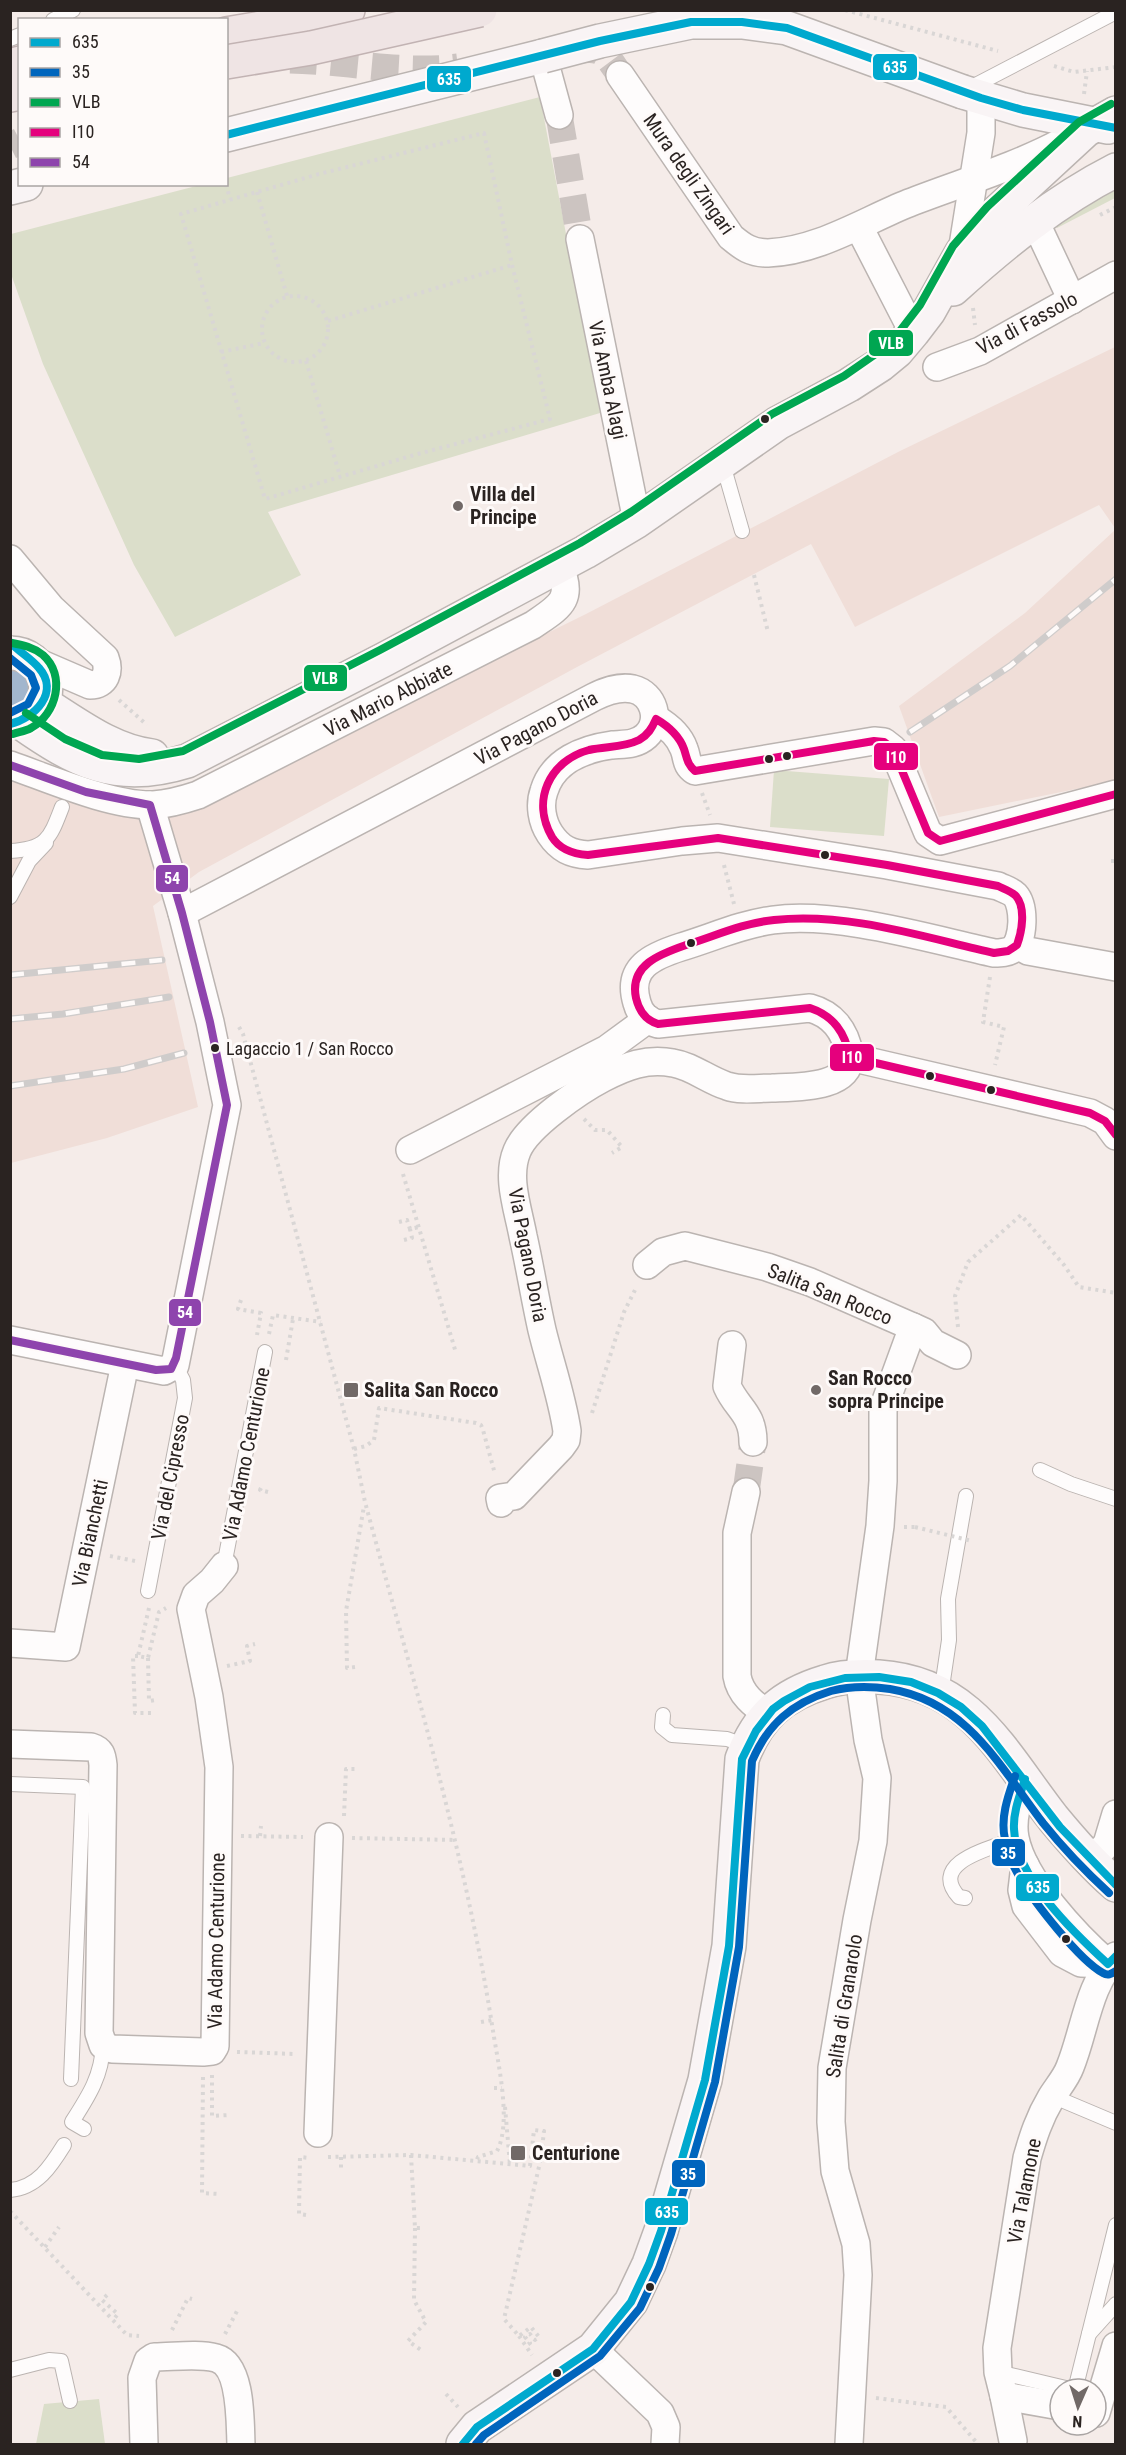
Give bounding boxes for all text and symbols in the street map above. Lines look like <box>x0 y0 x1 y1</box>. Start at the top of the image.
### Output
legend <box>18 18 228 186</box>
text: 635 <box>72 31 99 52</box>
line badge: 635 <box>872 53 918 81</box>
text: 635 <box>883 58 907 77</box>
text: 35 <box>72 61 90 82</box>
line badge: 635 <box>426 65 472 93</box>
text: 635 <box>437 70 461 89</box>
text: VLB <box>72 91 100 112</box>
street label: Mura degli Zingari <box>638 109 740 239</box>
text: I10 <box>72 121 94 142</box>
text: 54 <box>72 151 90 172</box>
street label: Via di Fassolo <box>972 286 1082 360</box>
street label: Via Amba Alagi <box>584 318 632 442</box>
line badge: VLB <box>868 329 914 357</box>
text: VLB <box>878 334 904 353</box>
unlabelled marker <box>759 413 771 425</box>
place label: Villa del Principe <box>470 482 537 529</box>
marker: Villa del Principe <box>451 499 465 513</box>
street label: Via Mario Abbiate <box>320 656 456 742</box>
line badge: VLB <box>303 664 348 692</box>
text: VLB <box>312 669 338 688</box>
street label: Via Pagano Doria <box>470 685 602 771</box>
line badge: I10 <box>873 742 919 771</box>
text: I10 <box>886 748 906 767</box>
unlabelled marker <box>781 750 793 762</box>
unlabelled marker <box>763 753 775 765</box>
unlabelled marker <box>819 849 831 861</box>
line badge: 54 <box>155 864 189 893</box>
text: 54 <box>164 869 180 888</box>
unlabelled marker <box>685 937 697 949</box>
place label: Lagaccio 1 / San Rocco <box>226 1038 394 1059</box>
marker: Lagaccio 1 / San Rocco <box>209 1042 221 1054</box>
line badge: I10 <box>829 1043 875 1072</box>
text: I10 <box>842 1048 862 1067</box>
unlabelled marker <box>924 1070 936 1082</box>
unlabelled marker <box>985 1084 997 1096</box>
street label: Via Pagano Doria <box>503 1186 553 1324</box>
street label: Salita San Rocco <box>764 1258 896 1330</box>
line badge: 54 <box>168 1298 202 1327</box>
text: 54 <box>177 1303 193 1322</box>
street label: Via Adamo Centurione <box>217 1365 275 1543</box>
place label: San Rocco sopra Principe <box>828 1366 944 1413</box>
place label: Salita San Rocco <box>364 1378 499 1402</box>
marker: Salita San Rocco <box>342 1381 360 1399</box>
marker: San Rocco sopra Principe <box>809 1383 823 1397</box>
street label: Via del Cipresso <box>146 1412 194 1542</box>
street label: Via Bianchetti <box>67 1477 113 1589</box>
line badge: 35 <box>991 1838 1026 1867</box>
text: 35 <box>1000 1844 1016 1863</box>
street label: Via Adamo Centurione <box>202 1853 230 2029</box>
line badge: 635 <box>1015 1873 1060 1902</box>
text: 635 <box>1026 1878 1050 1897</box>
street label: Salita di Granarolo <box>821 1932 867 2080</box>
unlabelled marker <box>1060 1933 1072 1945</box>
street label: Via Talamone <box>1002 2136 1046 2246</box>
place label: Centurione <box>532 2141 620 2165</box>
marker: Centurione <box>509 2144 527 2162</box>
line badge: 35 <box>671 2159 706 2188</box>
text: 35 <box>680 2165 696 2184</box>
line badge: 635 <box>644 2197 689 2226</box>
text: 635 <box>655 2203 679 2222</box>
unlabelled marker <box>644 2281 656 2293</box>
unlabelled marker <box>551 2367 563 2379</box>
north arrow <box>1048 2377 1108 2437</box>
text: N <box>1072 2412 1083 2431</box>

